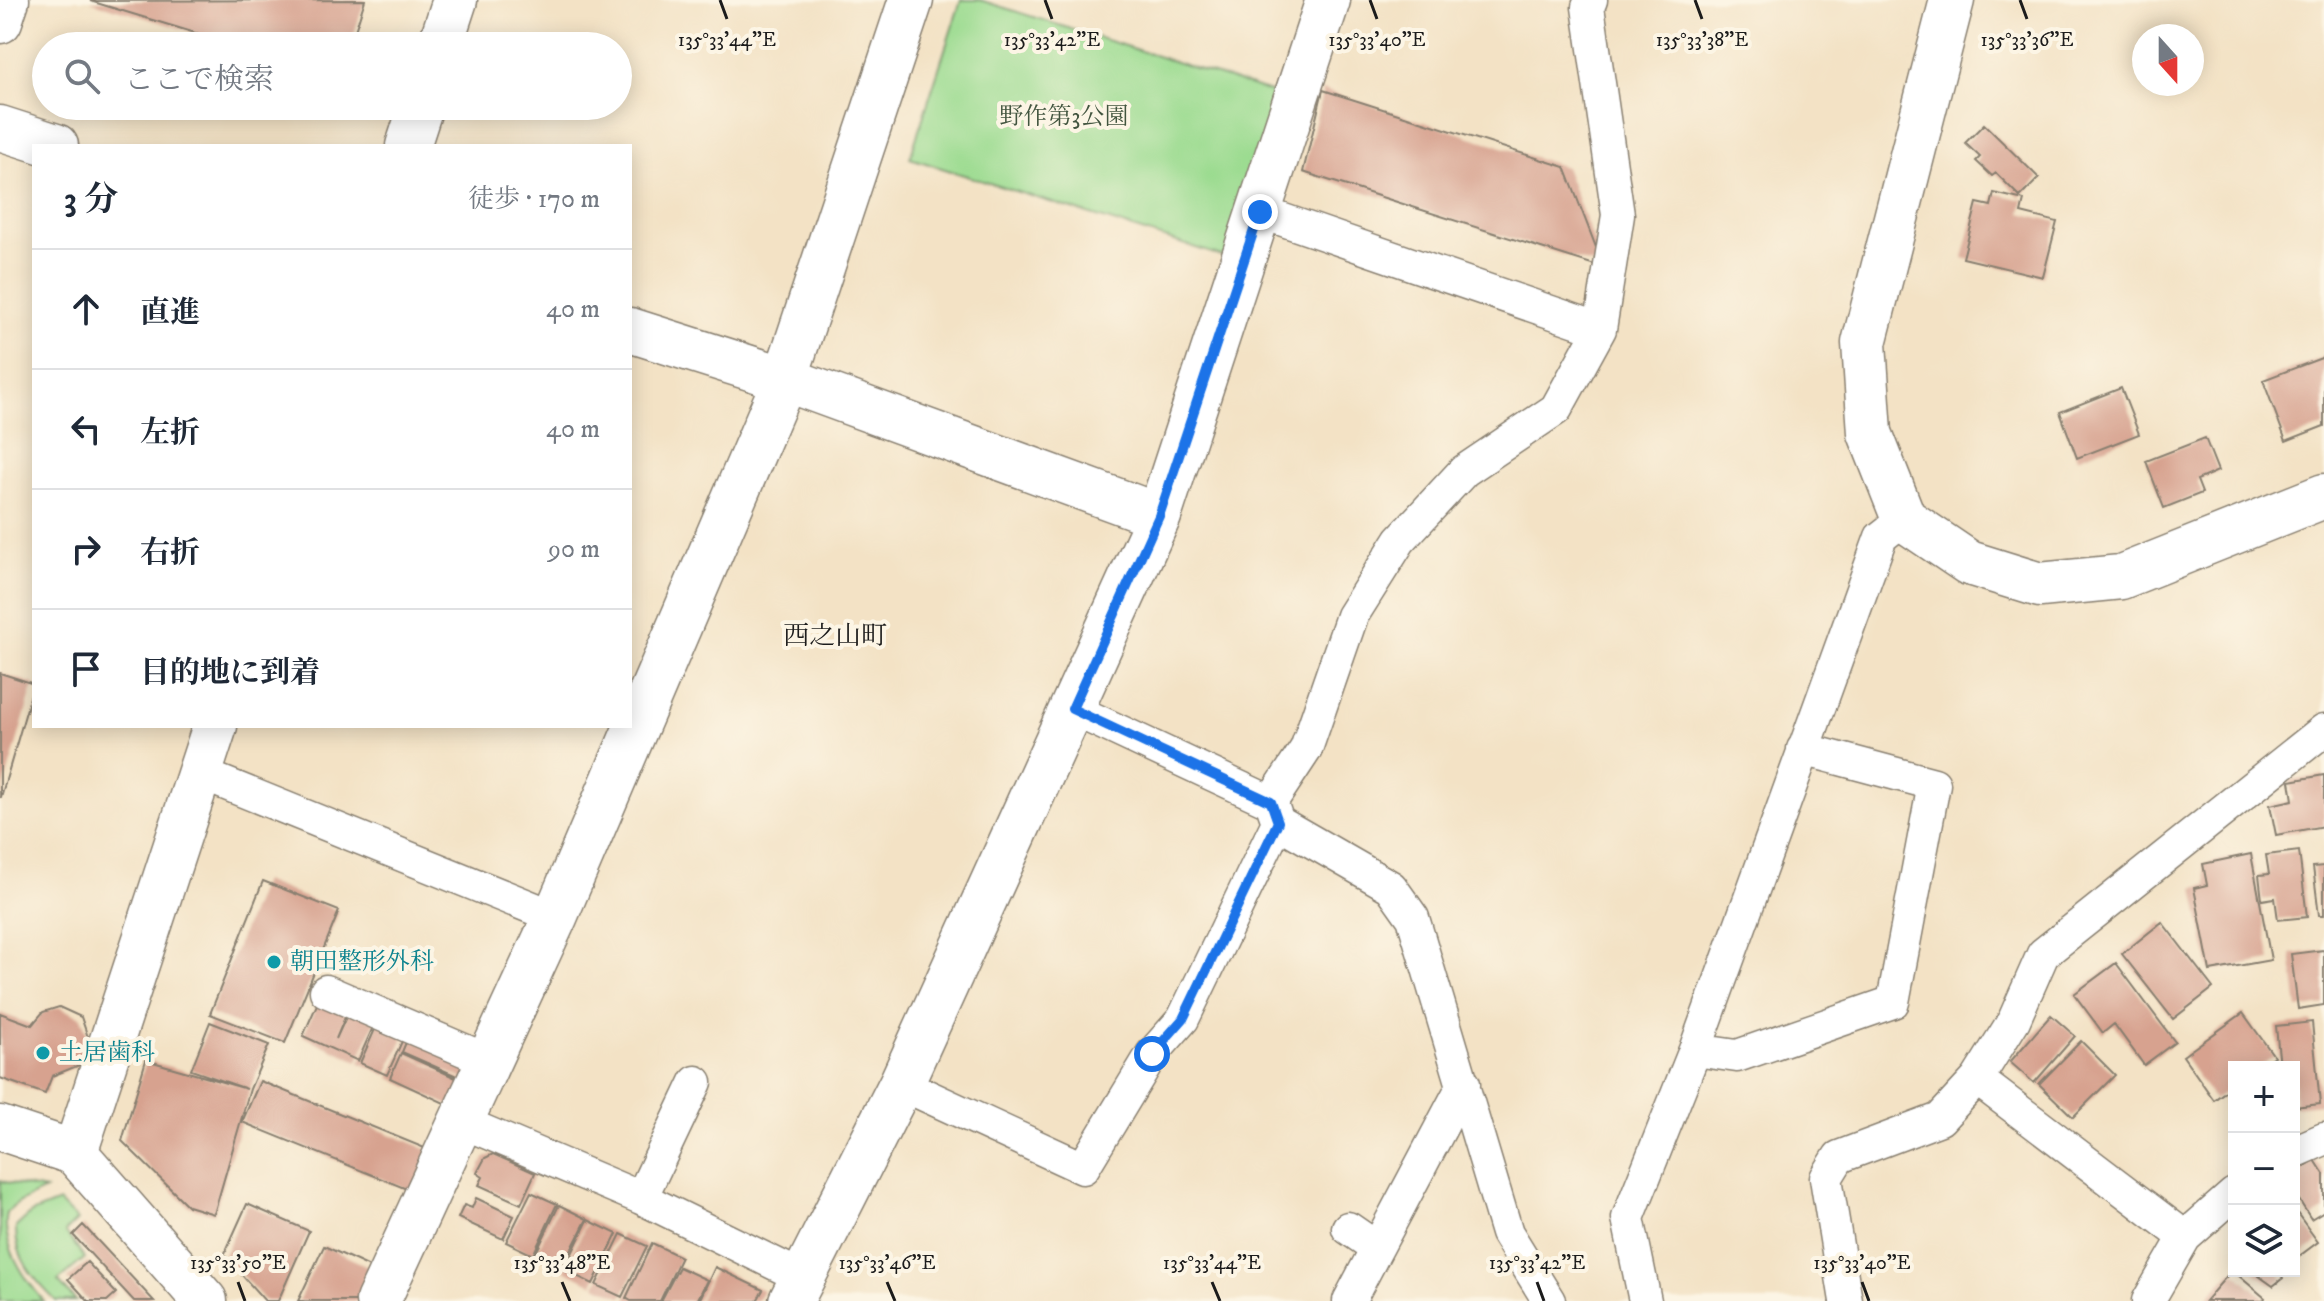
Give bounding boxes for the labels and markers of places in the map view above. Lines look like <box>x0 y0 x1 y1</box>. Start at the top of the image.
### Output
place label: 朝田整形外科 <box>290 947 434 977</box>
marker: 朝田整形外科 <box>265 953 283 971</box>
place label: 土居歯科 <box>59 1038 155 1068</box>
marker: 土居歯科 <box>34 1044 52 1062</box>

